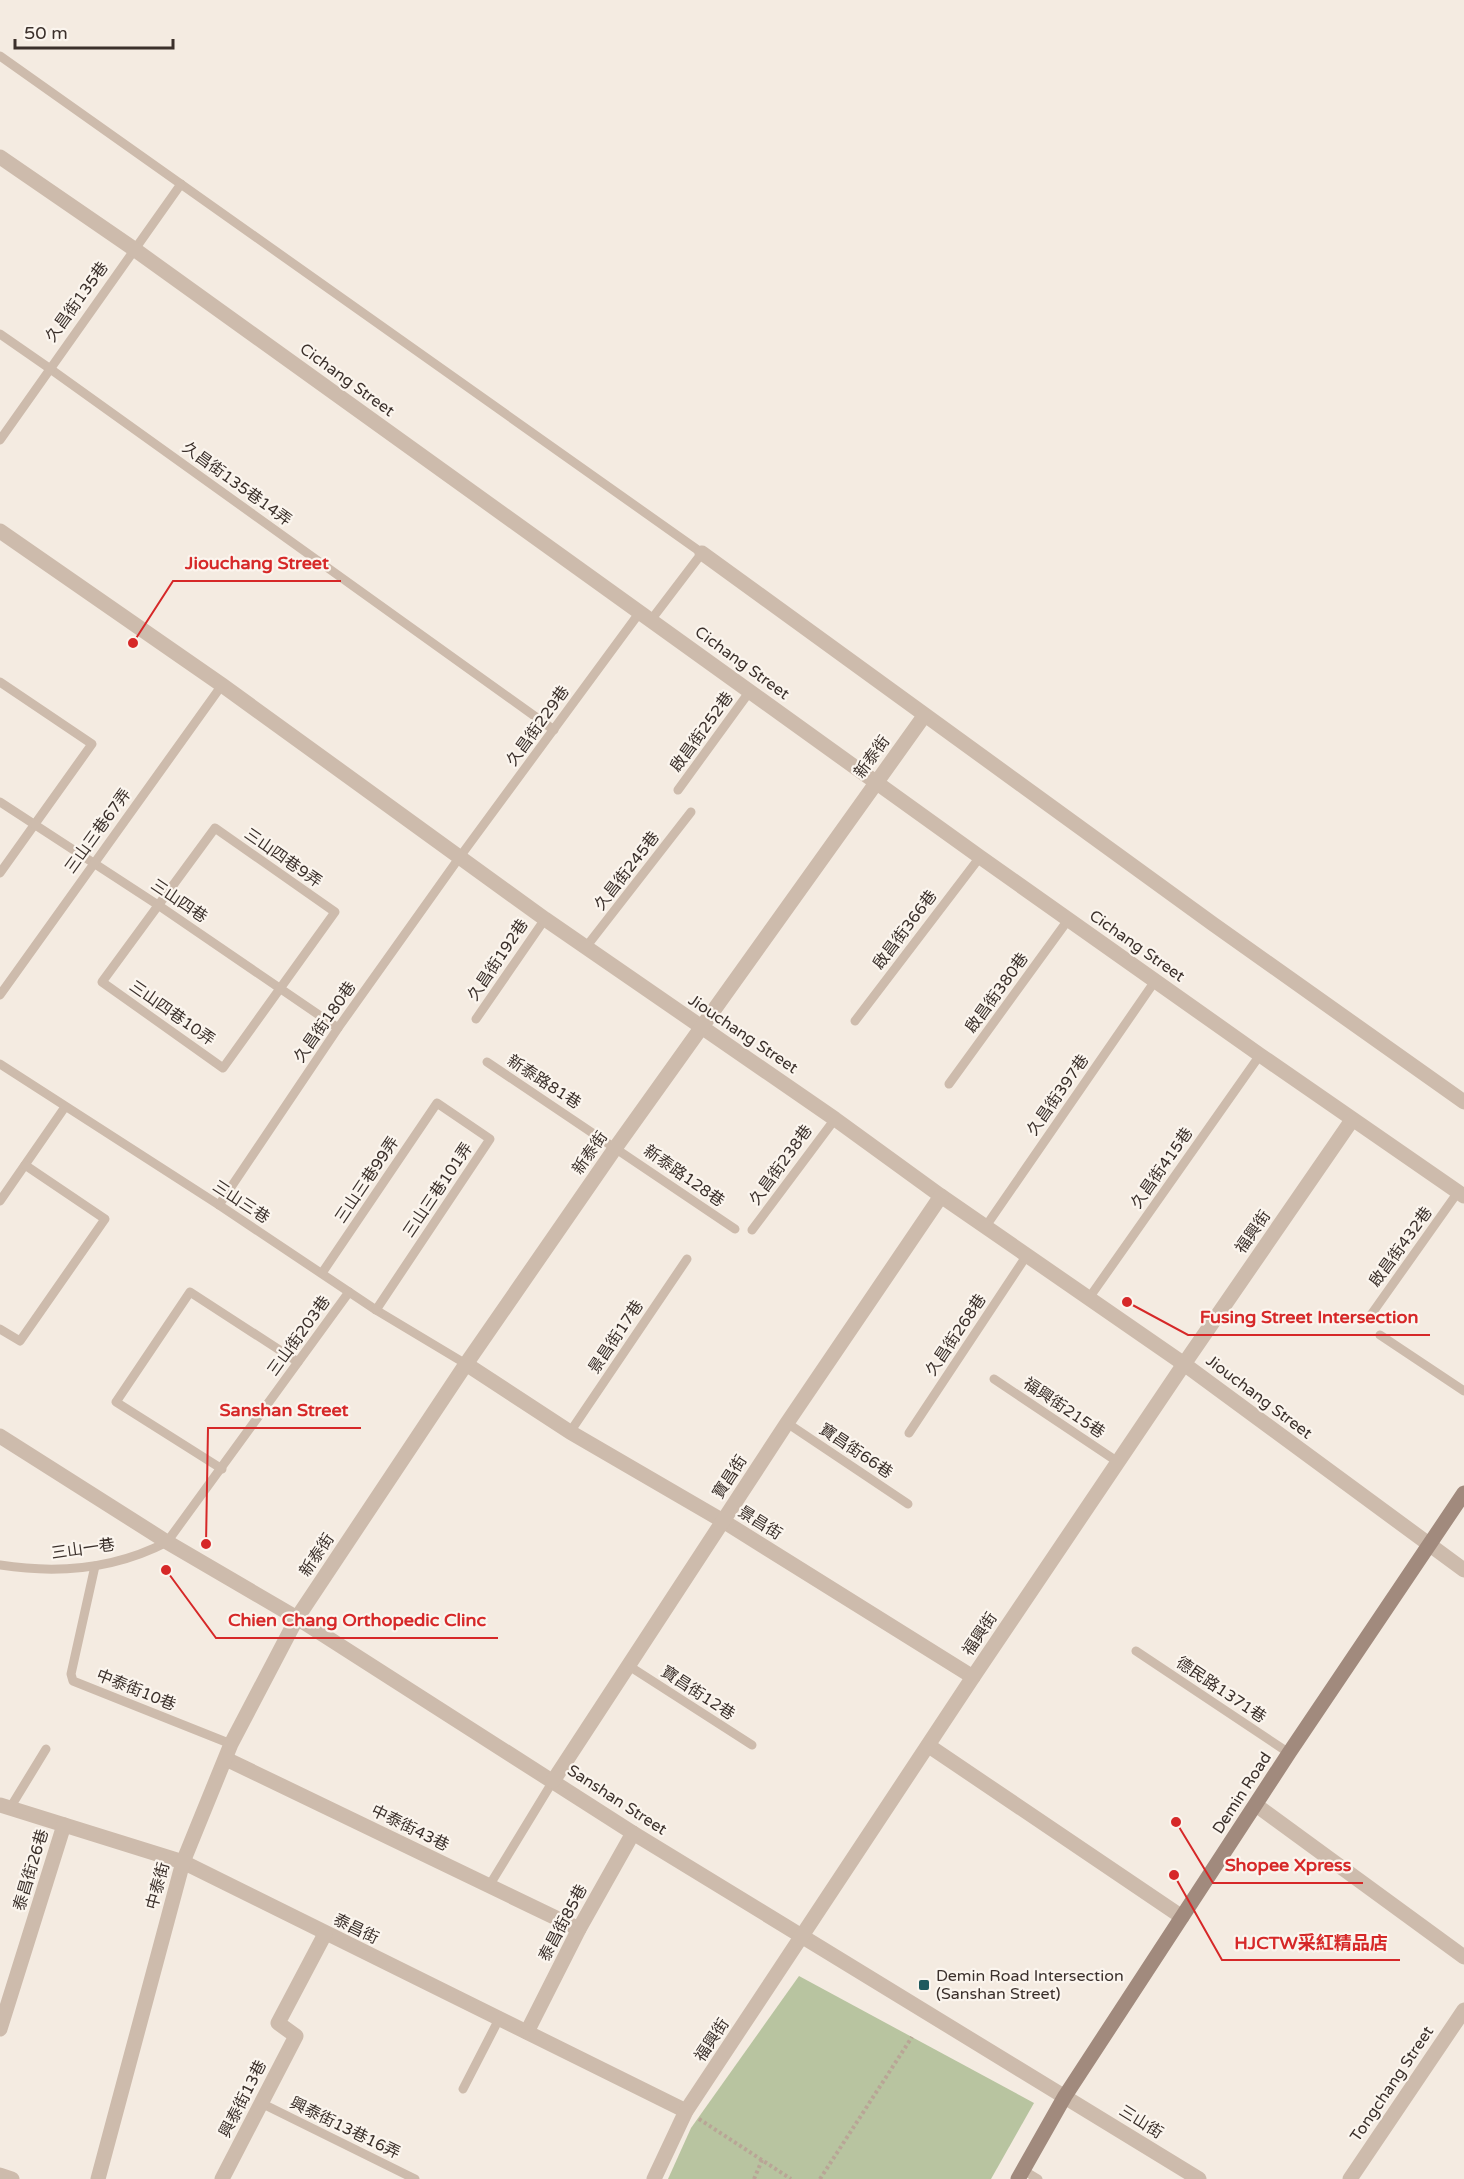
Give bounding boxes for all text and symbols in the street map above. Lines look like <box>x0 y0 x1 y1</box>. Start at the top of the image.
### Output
scale bar <box>15 12 172 50</box>
text: 50 m <box>24 22 68 44</box>
street label: 久昌街135巷 <box>41 258 113 346</box>
street label: Cichang Street <box>296 339 398 421</box>
street label: 久昌街135巷14弄 <box>178 438 296 530</box>
callout: Jiouchang Street <box>173 545 341 581</box>
text: Jiouchang Street <box>184 552 329 574</box>
street label: Cichang Street <box>691 622 793 704</box>
street label: 久昌街229巷 <box>502 682 574 770</box>
street label: 啟昌街252巷 <box>666 688 738 776</box>
street label: 新泰街 <box>850 732 894 782</box>
street label: 三山三巷67弄 <box>60 785 136 877</box>
street label: 三山四巷9弄 <box>240 824 326 892</box>
street label: 久昌街245巷 <box>590 828 664 914</box>
street label: 三山四巷 <box>147 875 211 927</box>
street label: 啟昌街366巷 <box>869 886 941 974</box>
street label: Cichang Street <box>1085 906 1189 986</box>
street label: 久昌街192巷 <box>463 915 533 1005</box>
street label: 啟昌街380巷 <box>961 949 1033 1037</box>
street label: 三山四巷10弄 <box>125 976 219 1050</box>
street label: 久昌街180巷 <box>290 978 360 1066</box>
street label: Jiouchang Street <box>684 990 802 1078</box>
street label: 新泰路81巷 <box>503 1051 585 1113</box>
street label: 久昌街397巷 <box>1023 1051 1093 1139</box>
street label: 久昌街238巷 <box>745 1121 817 1209</box>
street label: 久昌街415巷 <box>1127 1124 1197 1212</box>
street label: 新泰街 <box>568 1128 612 1178</box>
street label: 三山三巷99弄 <box>331 1133 403 1227</box>
street label: 三山三巷101弄 <box>399 1139 477 1241</box>
street label: 新泰路128巷 <box>640 1141 728 1211</box>
street label: 三山三巷 <box>209 1176 273 1228</box>
street label: 啟昌街432巷 <box>1365 1203 1437 1291</box>
street label: 福興街 <box>1231 1207 1275 1257</box>
street label: 久昌街268巷 <box>921 1290 991 1380</box>
street label: 三山街203巷 <box>263 1292 335 1380</box>
street label: 景昌街17巷 <box>584 1297 648 1377</box>
callout: Fusing Street Intersection <box>1188 1299 1430 1335</box>
text: Fusing Street Intersection <box>1200 1306 1418 1328</box>
street label: Jiouchang Street <box>1202 1351 1316 1443</box>
street label: 福興街215巷 <box>1019 1373 1109 1443</box>
callout: Sanshan Street <box>208 1392 361 1428</box>
text: Sanshan Street <box>220 1399 349 1421</box>
street label: 寶昌街66巷 <box>816 1419 896 1483</box>
street label: 寶昌街 <box>709 1451 751 1503</box>
street label: 景昌街 <box>734 1502 786 1544</box>
street label: 新泰街 <box>295 1530 339 1580</box>
street label: 三山一巷 <box>50 1535 116 1563</box>
callout: Chien Chang Orthopedic Clinc <box>216 1602 498 1638</box>
text: Chien Chang Orthopedic Clinc <box>228 1609 486 1631</box>
street label: 福興街 <box>958 1609 1002 1659</box>
street label: 德民路1371巷 <box>1172 1653 1270 1727</box>
street label: 寶昌街12巷 <box>657 1662 739 1724</box>
street label: 中泰街10巷 <box>93 1665 179 1715</box>
street label: Demin Road <box>1208 1748 1276 1838</box>
street label: Sanshan Street <box>563 1760 671 1840</box>
street label: 中泰街43巷 <box>368 1801 452 1855</box>
street label: 泰昌街26巷 <box>9 1827 53 1913</box>
callout: Shopee Xpress <box>1213 1847 1363 1883</box>
text: Shopee Xpress <box>1225 1854 1352 1876</box>
street label: 中泰街 <box>142 1860 174 1912</box>
street label: 泰昌街85巷 <box>534 1881 592 1965</box>
street label: 泰昌街 <box>330 1909 382 1949</box>
callout: HJCTW采紅精品店 <box>1222 1924 1400 1960</box>
text: HJCTW采紅精品店 <box>1234 1932 1388 1954</box>
place label: Demin Road Intersection (Sanshan Street) <box>936 1966 1124 2004</box>
marker: Demin Road Intersection (Sanshan Street) <box>917 1978 931 1992</box>
street label: 福興街 <box>690 2015 734 2065</box>
street label: Tongchang Street <box>1346 2022 1438 2146</box>
street label: 興泰街13巷 <box>215 2057 271 2141</box>
street label: 興泰街13巷16弄 <box>287 2093 403 2163</box>
street label: 三山街 <box>1115 2101 1167 2143</box>

